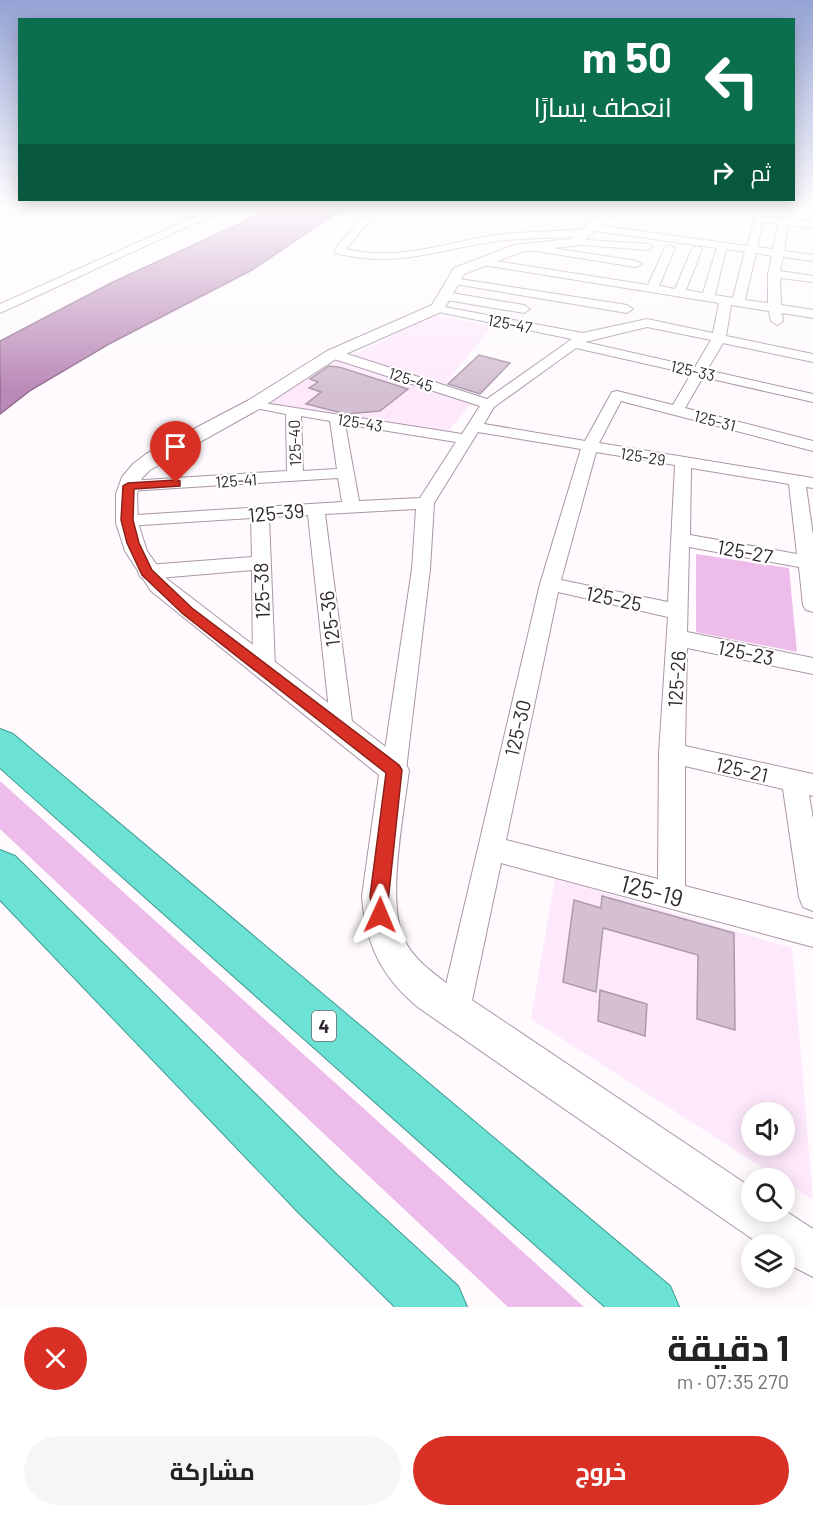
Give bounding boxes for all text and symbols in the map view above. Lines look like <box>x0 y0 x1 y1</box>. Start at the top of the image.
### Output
text: 50 m <box>582 31 672 81</box>
icon: left <box>693 42 771 120</box>
text: انعطف يسارًا <box>533 90 672 122</box>
icon: right <box>706 156 739 189</box>
text: ثم <box>751 159 771 185</box>
street label: 125-47 <box>486 309 534 337</box>
street label: 125-33 <box>669 356 717 384</box>
street label: 125-45 <box>386 363 436 395</box>
street label: 125-31 <box>692 405 738 435</box>
street label: 125-43 <box>336 409 384 435</box>
street label: 125-40 <box>284 419 304 467</box>
pin <box>150 421 201 483</box>
icon: arrive <box>159 430 192 463</box>
street label: 125-29 <box>619 443 667 469</box>
street label: 125-41 <box>215 469 257 491</box>
street label: 125-39 <box>247 498 305 526</box>
street label: 125-27 <box>715 534 775 568</box>
street label: 125-38 <box>248 562 274 620</box>
street label: 125-25 <box>584 580 644 616</box>
street label: 125-36 <box>314 590 344 648</box>
street label: 125-23 <box>716 634 776 670</box>
street label: 125-26 <box>662 650 690 708</box>
street label: 125-30 <box>499 697 535 759</box>
street label: 125-21 <box>713 751 771 787</box>
street label: 125-19 <box>617 868 687 912</box>
position arrow <box>348 883 412 947</box>
road number: 4 <box>312 1011 336 1041</box>
map controls <box>741 1102 795 1288</box>
button: sound <box>741 1102 795 1156</box>
button: search <box>741 1168 795 1222</box>
button: layers <box>741 1234 795 1288</box>
text: 1 دقيقة <box>667 1325 789 1368</box>
button: close <box>24 1327 87 1390</box>
text: 270 m · 07:35 <box>677 1369 789 1393</box>
button: مشاركة <box>24 1436 401 1505</box>
button: خروج <box>413 1436 789 1505</box>

